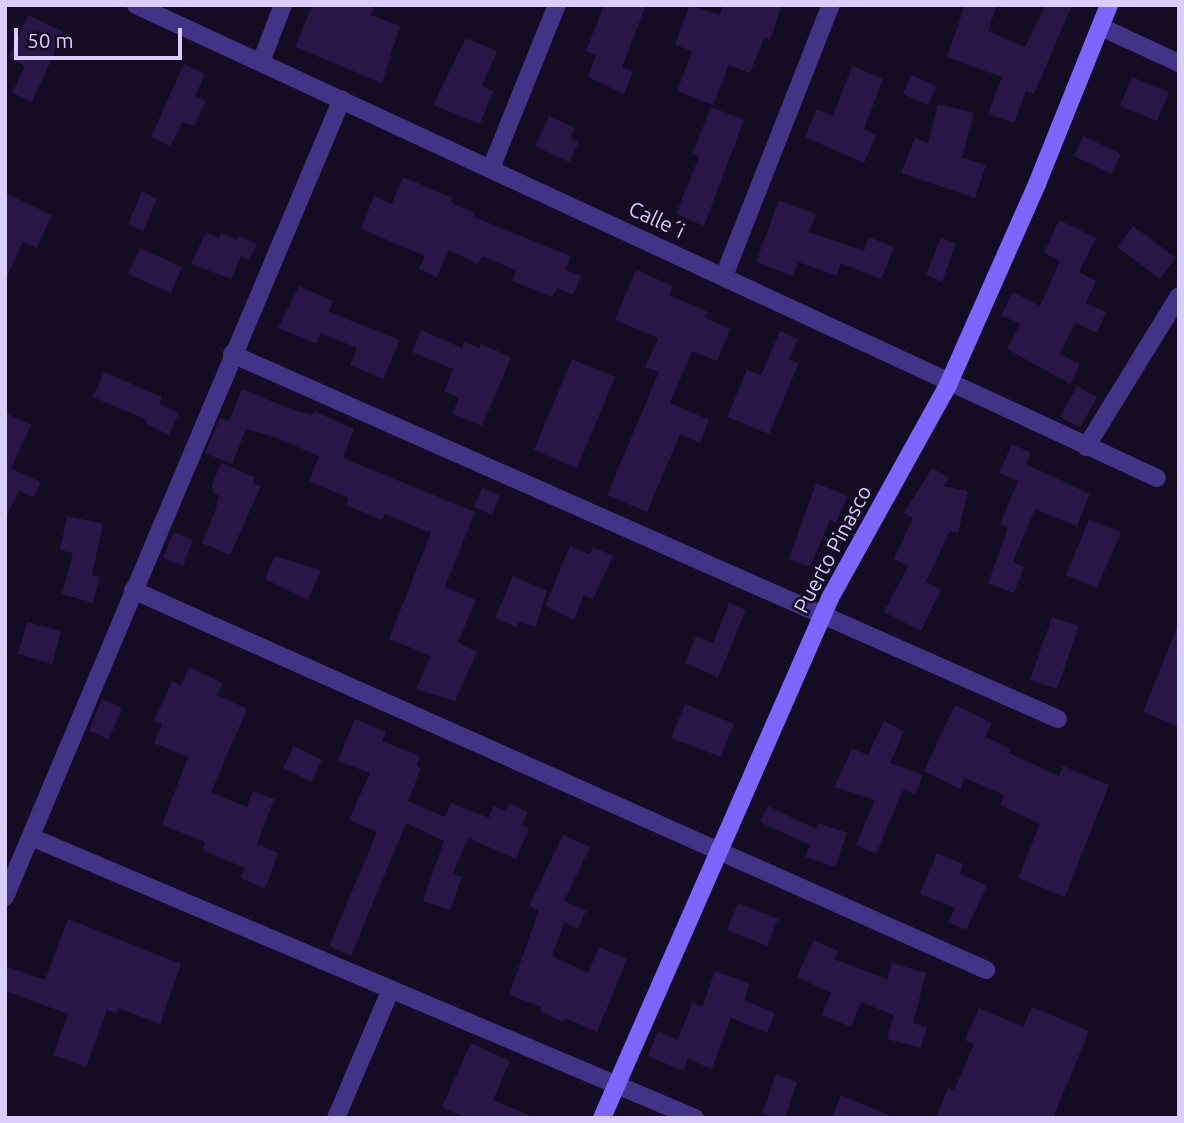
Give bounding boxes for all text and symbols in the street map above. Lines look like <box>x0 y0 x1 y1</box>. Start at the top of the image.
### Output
scale bar <box>18 14 186 58</box>
text: 50 m <box>27 28 74 52</box>
street label: Calle´i <box>625 195 689 243</box>
street label: Puerto Pinasco <box>788 481 876 617</box>

